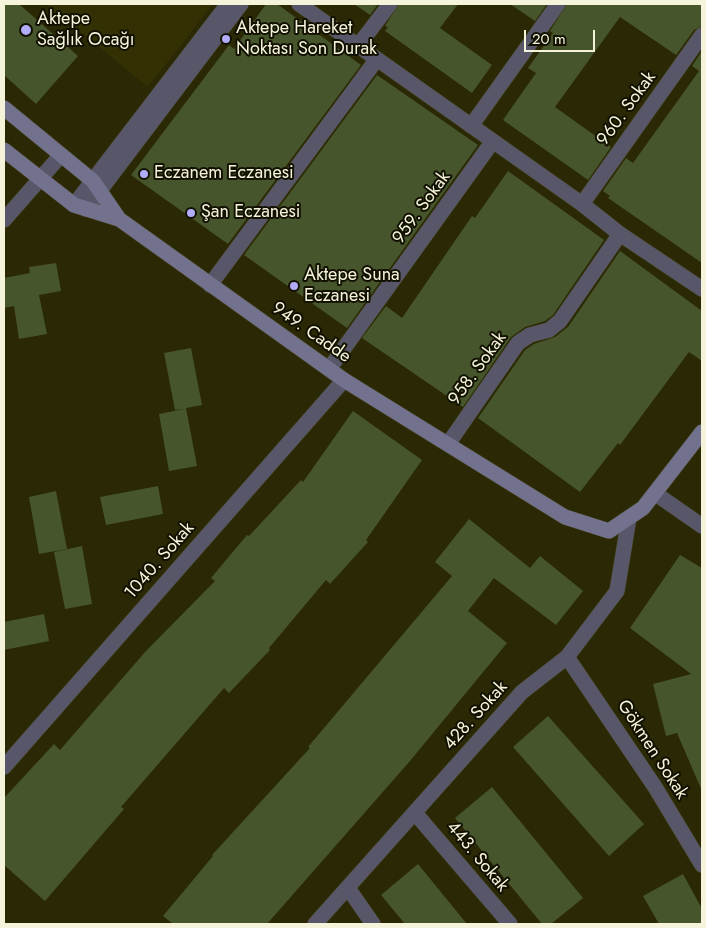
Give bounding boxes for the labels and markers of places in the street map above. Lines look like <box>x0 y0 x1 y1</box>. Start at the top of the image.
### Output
place label: Aktepe Sağlık Ocağı <box>37 9 134 52</box>
place label: Aktepe Hareket Noktası Son Durak <box>236 18 377 60</box>
marker: Aktepe Sağlık Ocağı <box>19 23 33 37</box>
marker: Aktepe Hareket Noktası Son Durak <box>220 33 232 45</box>
place label: Eczanem Eczanesi <box>154 163 294 185</box>
marker: Eczanem Eczanesi <box>138 168 150 180</box>
place label: Şan Eczanesi <box>201 202 300 224</box>
marker: Şan Eczanesi <box>185 207 197 219</box>
place label: Aktepe Suna Eczanesi <box>304 265 400 308</box>
marker: Aktepe Suna Eczanesi <box>288 280 300 292</box>

